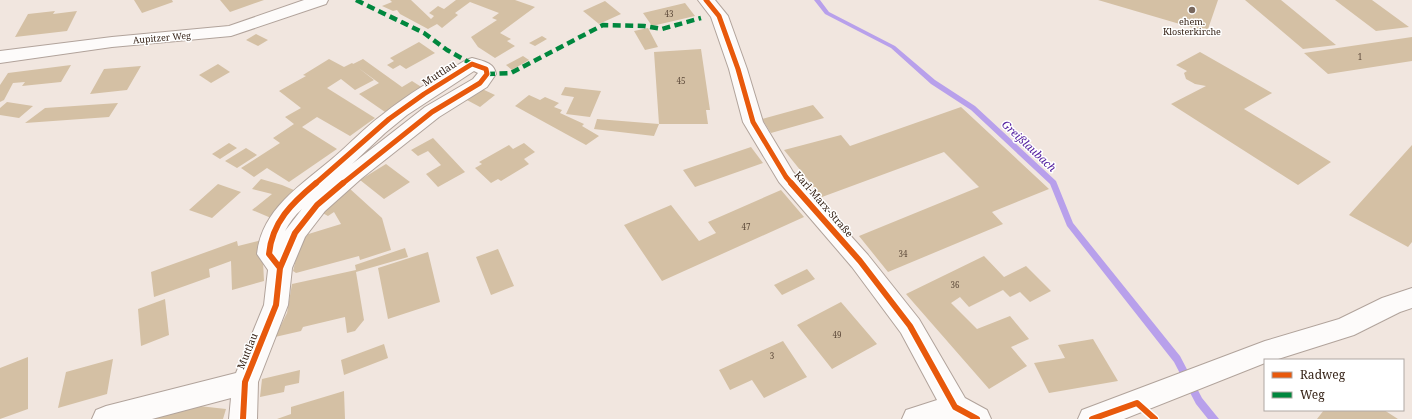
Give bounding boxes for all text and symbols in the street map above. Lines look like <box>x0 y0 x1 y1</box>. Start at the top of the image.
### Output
marker: ehem. Klosterkirche <box>1187 5 1197 15</box>
house number: 43 <box>665 8 674 19</box>
place label: ehem. Klosterkirche <box>1163 15 1221 38</box>
street label: Aupitzer Weg <box>133 28 192 47</box>
house number: 1 <box>1358 51 1362 62</box>
street label: Muttlau <box>419 56 459 89</box>
house number: 45 <box>677 75 685 86</box>
water label: Greißlaubach <box>999 117 1060 175</box>
street label: Karl-Marx-Straße <box>791 168 857 240</box>
house number: 47 <box>742 221 751 232</box>
house number: 34 <box>899 248 908 259</box>
house number: 36 <box>951 279 960 290</box>
house number: 49 <box>833 329 841 340</box>
street label: Muttlau <box>233 330 261 371</box>
house number: 3 <box>770 350 775 361</box>
legend <box>1264 359 1404 411</box>
text: Radweg <box>1300 366 1346 383</box>
text: Weg <box>1300 386 1325 403</box>

